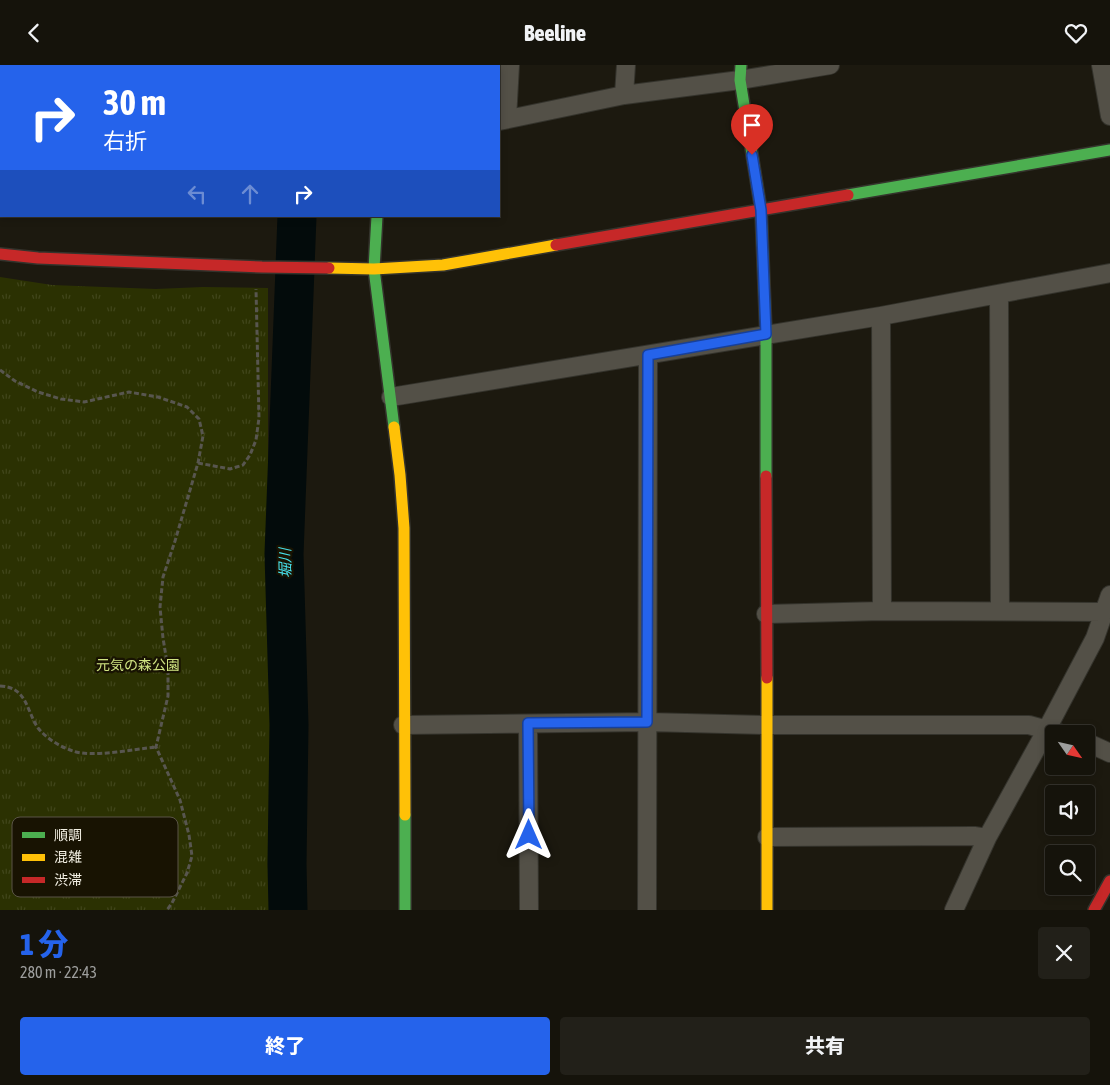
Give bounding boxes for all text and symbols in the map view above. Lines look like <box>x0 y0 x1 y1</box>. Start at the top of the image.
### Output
icon: back <box>20 19 48 47</box>
icon: heart <box>1062 19 1090 47</box>
text: Beeline <box>524 20 586 46</box>
text: 30 m <box>103 82 166 122</box>
icon: right <box>20 85 85 150</box>
pin <box>731 104 773 155</box>
icon: arrive <box>738 111 766 139</box>
text: 右折 <box>103 128 147 154</box>
icon: left <box>183 180 211 208</box>
icon: ahead <box>236 180 264 208</box>
icon: right <box>289 180 317 208</box>
water label: 堀川 <box>276 546 294 578</box>
park label: 元気の森公園 <box>96 657 180 673</box>
north arrow <box>1045 725 1095 775</box>
map controls <box>1045 725 1095 895</box>
button: sound <box>1045 785 1095 835</box>
position arrow <box>502 808 554 860</box>
legend <box>12 817 178 897</box>
text: 順調 <box>54 827 82 843</box>
button: search <box>1045 845 1095 895</box>
text: 混雑 <box>54 849 82 865</box>
text: 渋滞 <box>54 872 82 888</box>
text: 1 分 <box>20 927 68 961</box>
button: close <box>1038 927 1090 979</box>
text: 280 m · 22:43 <box>20 963 97 981</box>
button: 終了 <box>20 1017 550 1075</box>
button: 共有 <box>560 1017 1090 1075</box>

